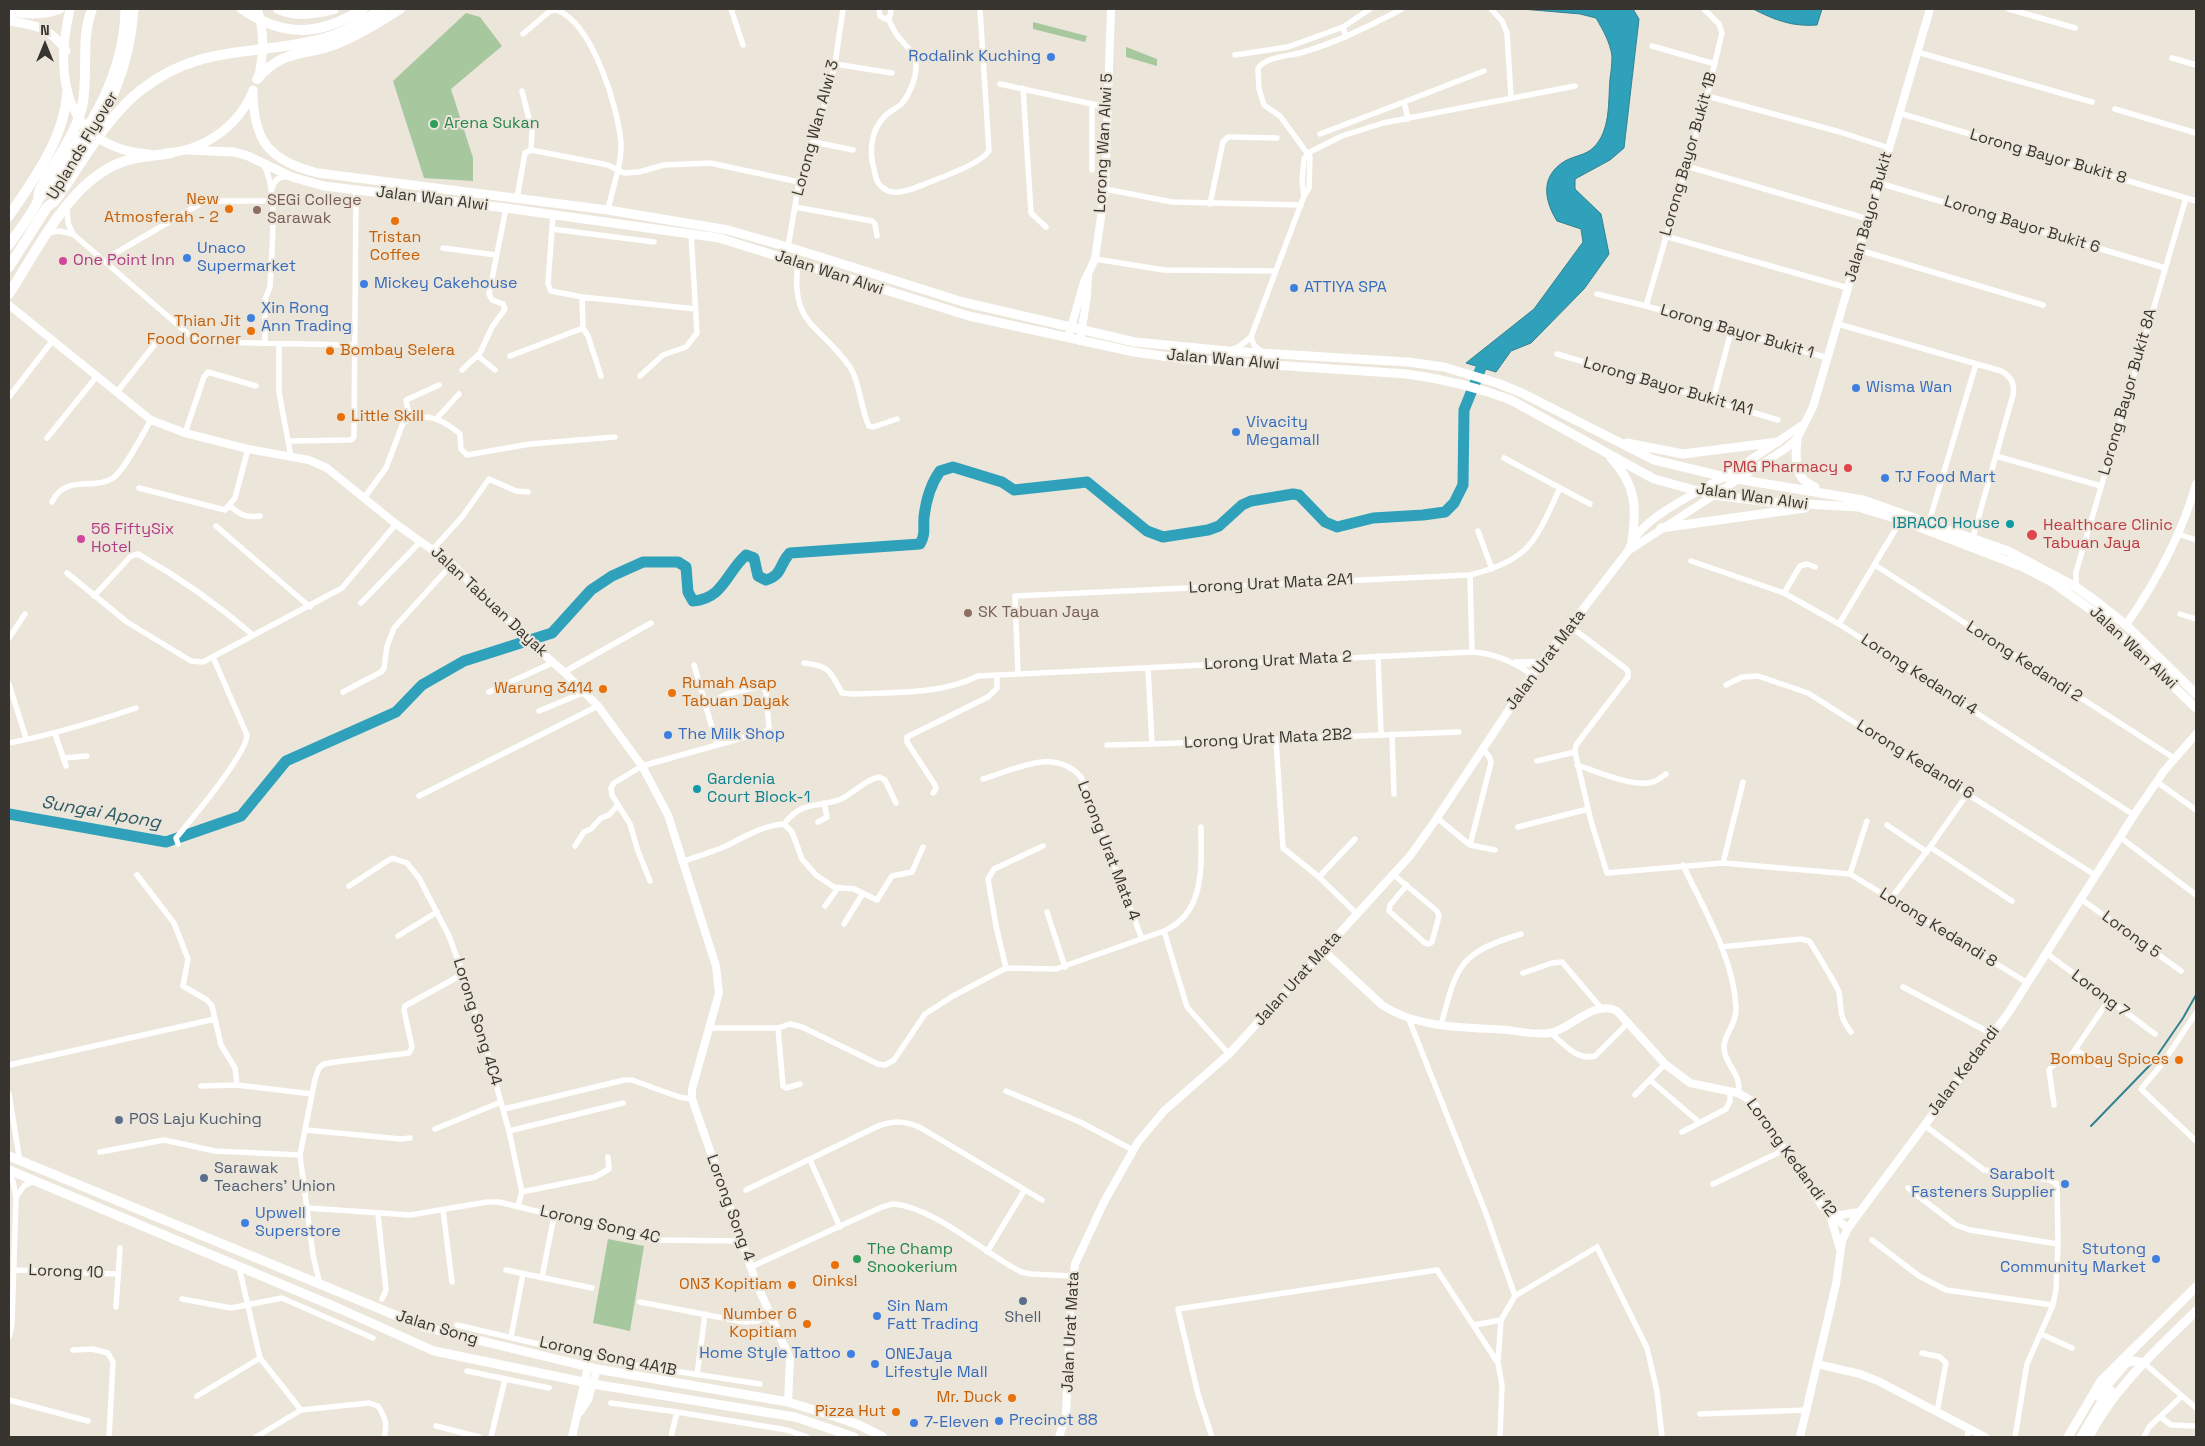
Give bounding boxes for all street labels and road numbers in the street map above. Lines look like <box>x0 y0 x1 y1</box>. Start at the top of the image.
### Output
street label: Lorong Wan Alwi 3 <box>789 58 843 198</box>
street label: Lorong Bayor Bukit 1B <box>1656 70 1722 238</box>
street label: Lorong Wan Alwi 5 <box>1091 73 1117 213</box>
street label: Uplands Flyover <box>43 89 123 203</box>
street label: Lorong Bayor Bukit 8 <box>1967 125 2129 189</box>
street label: Jalan Bayor Bukit <box>1841 149 1897 285</box>
street label: Jalan Wan Alwi <box>375 183 489 215</box>
street label: Lorong Bayor Bukit 6 <box>1942 192 2102 258</box>
street label: Jalan Wan Alwi <box>772 246 886 300</box>
street label: Lorong Bayor Bukit 1 <box>1658 301 1816 363</box>
street label: Lorong Bayor Bukit 8A <box>2095 307 2161 477</box>
street label: Jalan Wan Alwi <box>1166 346 1280 374</box>
street label: Lorong Bayor Bukit 1A1 <box>1581 354 1755 420</box>
street label: Jalan Wan Alwi <box>1695 480 1809 514</box>
street label: Jalan Tabuan Dayak <box>427 543 551 661</box>
street label: Lorong Urat Mata 2A1 <box>1188 570 1354 598</box>
street label: Jalan Wan Alwi <box>2085 602 2181 694</box>
street label: Jalan Urat Mata <box>1502 606 1590 714</box>
street label: Lorong Kedandi 2 <box>1962 617 2086 707</box>
street label: Lorong Kedandi 4 <box>1857 630 1981 720</box>
street label: Lorong Urat Mata 2 <box>1204 648 1352 674</box>
street label: Lorong Kedandi 6 <box>1853 716 1977 804</box>
street label: Lorong Urat Mata 2B2 <box>1184 725 1352 753</box>
street label: Lorong Urat Mata 4 <box>1072 778 1144 924</box>
street label: Lorong Kedandi 8 <box>1876 884 2000 972</box>
street label: Lorong 5 <box>2098 907 2164 963</box>
street label: Jalan Urat Mata <box>1250 928 1346 1030</box>
street label: Lorong Song 4C4 <box>448 956 506 1088</box>
street label: Lorong 7 <box>2067 966 2133 1022</box>
street label: Jalan Kedandi <box>1924 1022 2004 1120</box>
street label: Lorong Kedandi 12 <box>1742 1095 1840 1221</box>
street label: Lorong Song 4 <box>702 1152 758 1264</box>
street label: Lorong Song 4C <box>538 1202 662 1248</box>
street label: Lorong 10 <box>28 1261 104 1283</box>
street label: Jalan Urat Mata <box>1058 1271 1084 1393</box>
street label: Jalan Song <box>393 1306 481 1350</box>
street label: Lorong Song 4A1B <box>538 1333 678 1381</box>

